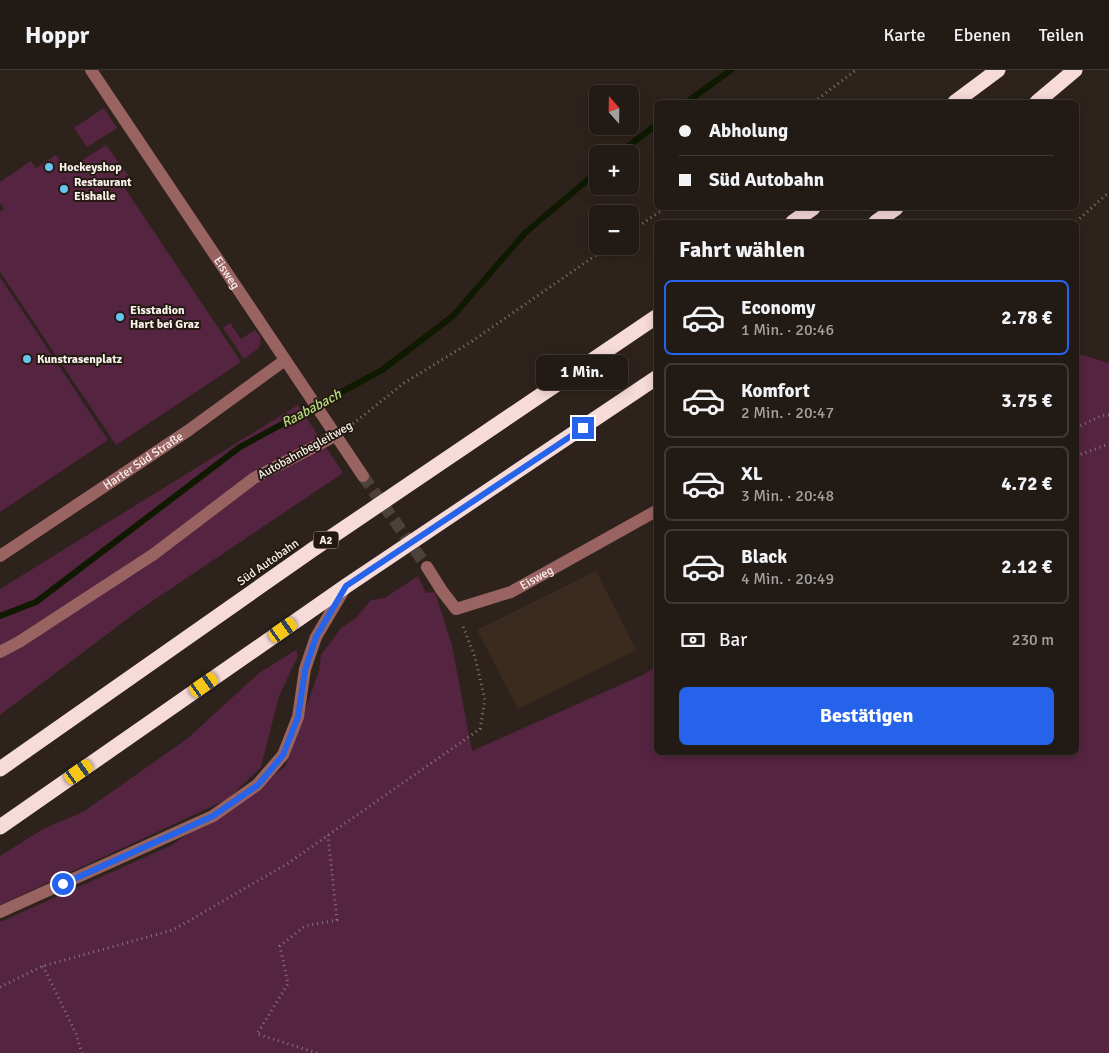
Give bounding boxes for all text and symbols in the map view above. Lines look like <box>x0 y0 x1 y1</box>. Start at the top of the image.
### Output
text: Hoppr <box>25 20 89 50</box>
text: Karte <box>883 24 925 46</box>
text: Ebenen <box>953 24 1011 46</box>
text: Teilen <box>1039 24 1084 46</box>
north arrow <box>589 85 639 135</box>
map controls <box>589 85 639 255</box>
text: Abholung <box>709 119 788 143</box>
button: + <box>589 145 639 195</box>
place label: Hockeyshop <box>59 160 122 175</box>
marker: Hockeyshop <box>43 161 55 173</box>
text: Süd Autobahn <box>709 168 824 192</box>
place label: Restaurant Eishalle <box>74 175 132 204</box>
marker: Restaurant Eishalle <box>58 183 70 195</box>
button: − <box>589 205 639 255</box>
text: Fahrt wählen <box>679 236 805 263</box>
street label: Eisweg <box>210 254 243 292</box>
icon: car <box>681 295 726 340</box>
text: Economy <box>741 296 815 320</box>
place label: Eisstadion Hart bei Graz <box>130 303 200 332</box>
text: 2.78 € <box>1001 306 1052 330</box>
marker: Eisstadion Hart bei Graz <box>114 311 126 323</box>
text: 1 Min. · 20:46 <box>741 320 834 340</box>
place label: Kunstrasenplatz <box>37 352 123 367</box>
marker: Kunstrasenplatz <box>21 353 33 365</box>
callout: 1 Min. <box>537 356 629 390</box>
text: 1 Min. <box>560 362 604 382</box>
icon: car <box>681 378 726 423</box>
text: Komfort <box>741 379 810 403</box>
water label: Raababach <box>278 385 345 431</box>
text: 3.75 € <box>1001 389 1052 413</box>
text: 2 Min. · 20:47 <box>741 403 834 423</box>
route end <box>572 417 594 439</box>
street label: Autobahnbegleitweg <box>255 418 355 483</box>
street label: Harter Süd Straße <box>100 429 186 493</box>
icon: car <box>681 461 726 506</box>
text: XL <box>741 462 763 486</box>
text: 4.72 € <box>1001 472 1052 496</box>
text: 3 Min. · 20:48 <box>741 486 834 506</box>
road number: A2 <box>314 532 338 548</box>
street label: Süd Autobahn <box>235 536 302 589</box>
icon: car <box>681 544 726 589</box>
text: Black <box>741 545 787 569</box>
text: 2.12 € <box>1001 555 1052 579</box>
street label: Eisweg <box>517 563 556 594</box>
text: 4 Min. · 20:49 <box>741 569 834 589</box>
car <box>266 615 299 645</box>
icon: cash <box>679 626 707 654</box>
text: Bar <box>719 628 747 652</box>
text: 230 m <box>1012 630 1054 650</box>
car <box>187 670 220 700</box>
button: Bestätigen <box>679 687 1054 745</box>
car <box>62 757 95 787</box>
route start <box>52 873 74 895</box>

